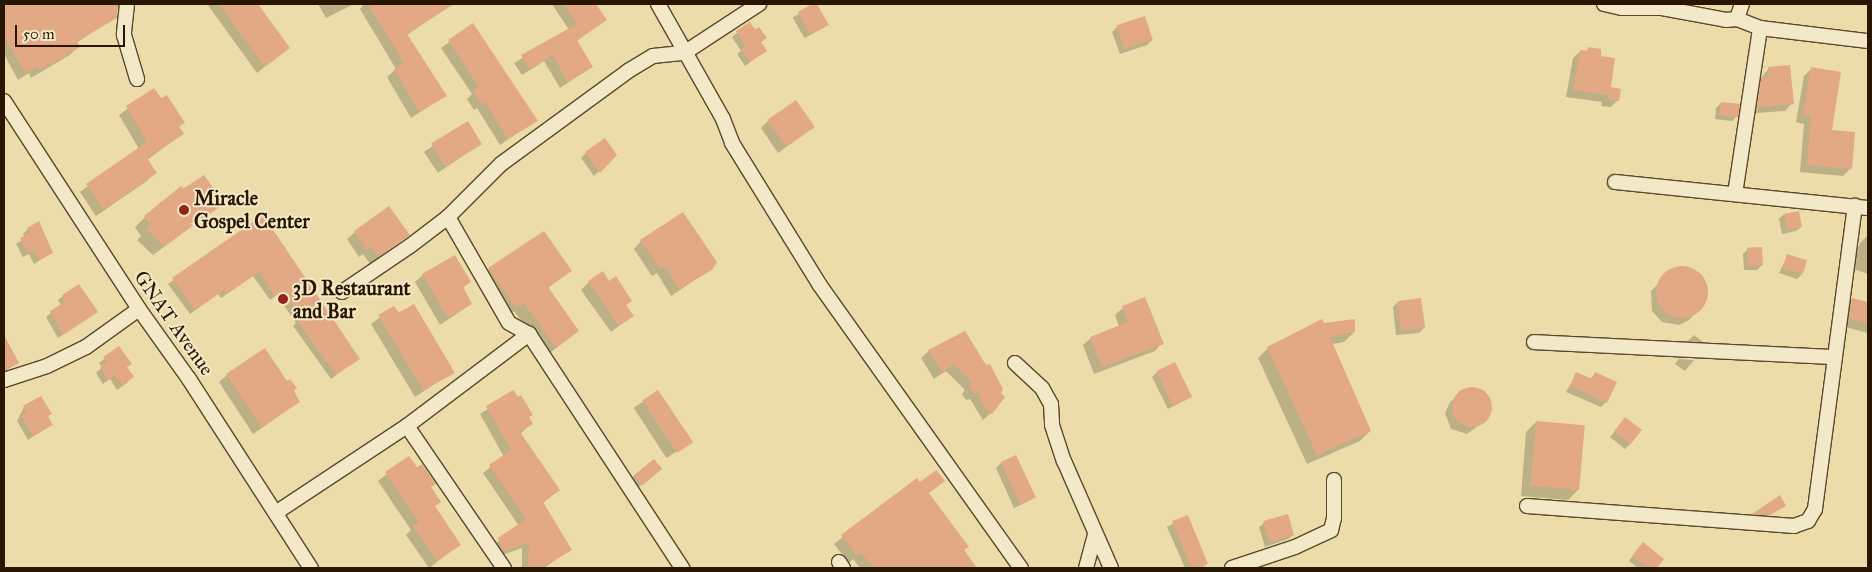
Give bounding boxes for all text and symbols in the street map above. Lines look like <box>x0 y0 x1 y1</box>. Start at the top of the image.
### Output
scale bar <box>18 15 128 47</box>
text: 50 m <box>23 25 55 43</box>
place label: Miracle Gospel Center <box>194 186 310 233</box>
marker: Miracle Gospel Center <box>178 204 190 216</box>
street label: GNAT Avenue <box>129 266 219 380</box>
place label: 3D Restaurant and Bar <box>293 276 411 323</box>
marker: 3D Restaurant and Bar <box>277 293 289 305</box>

